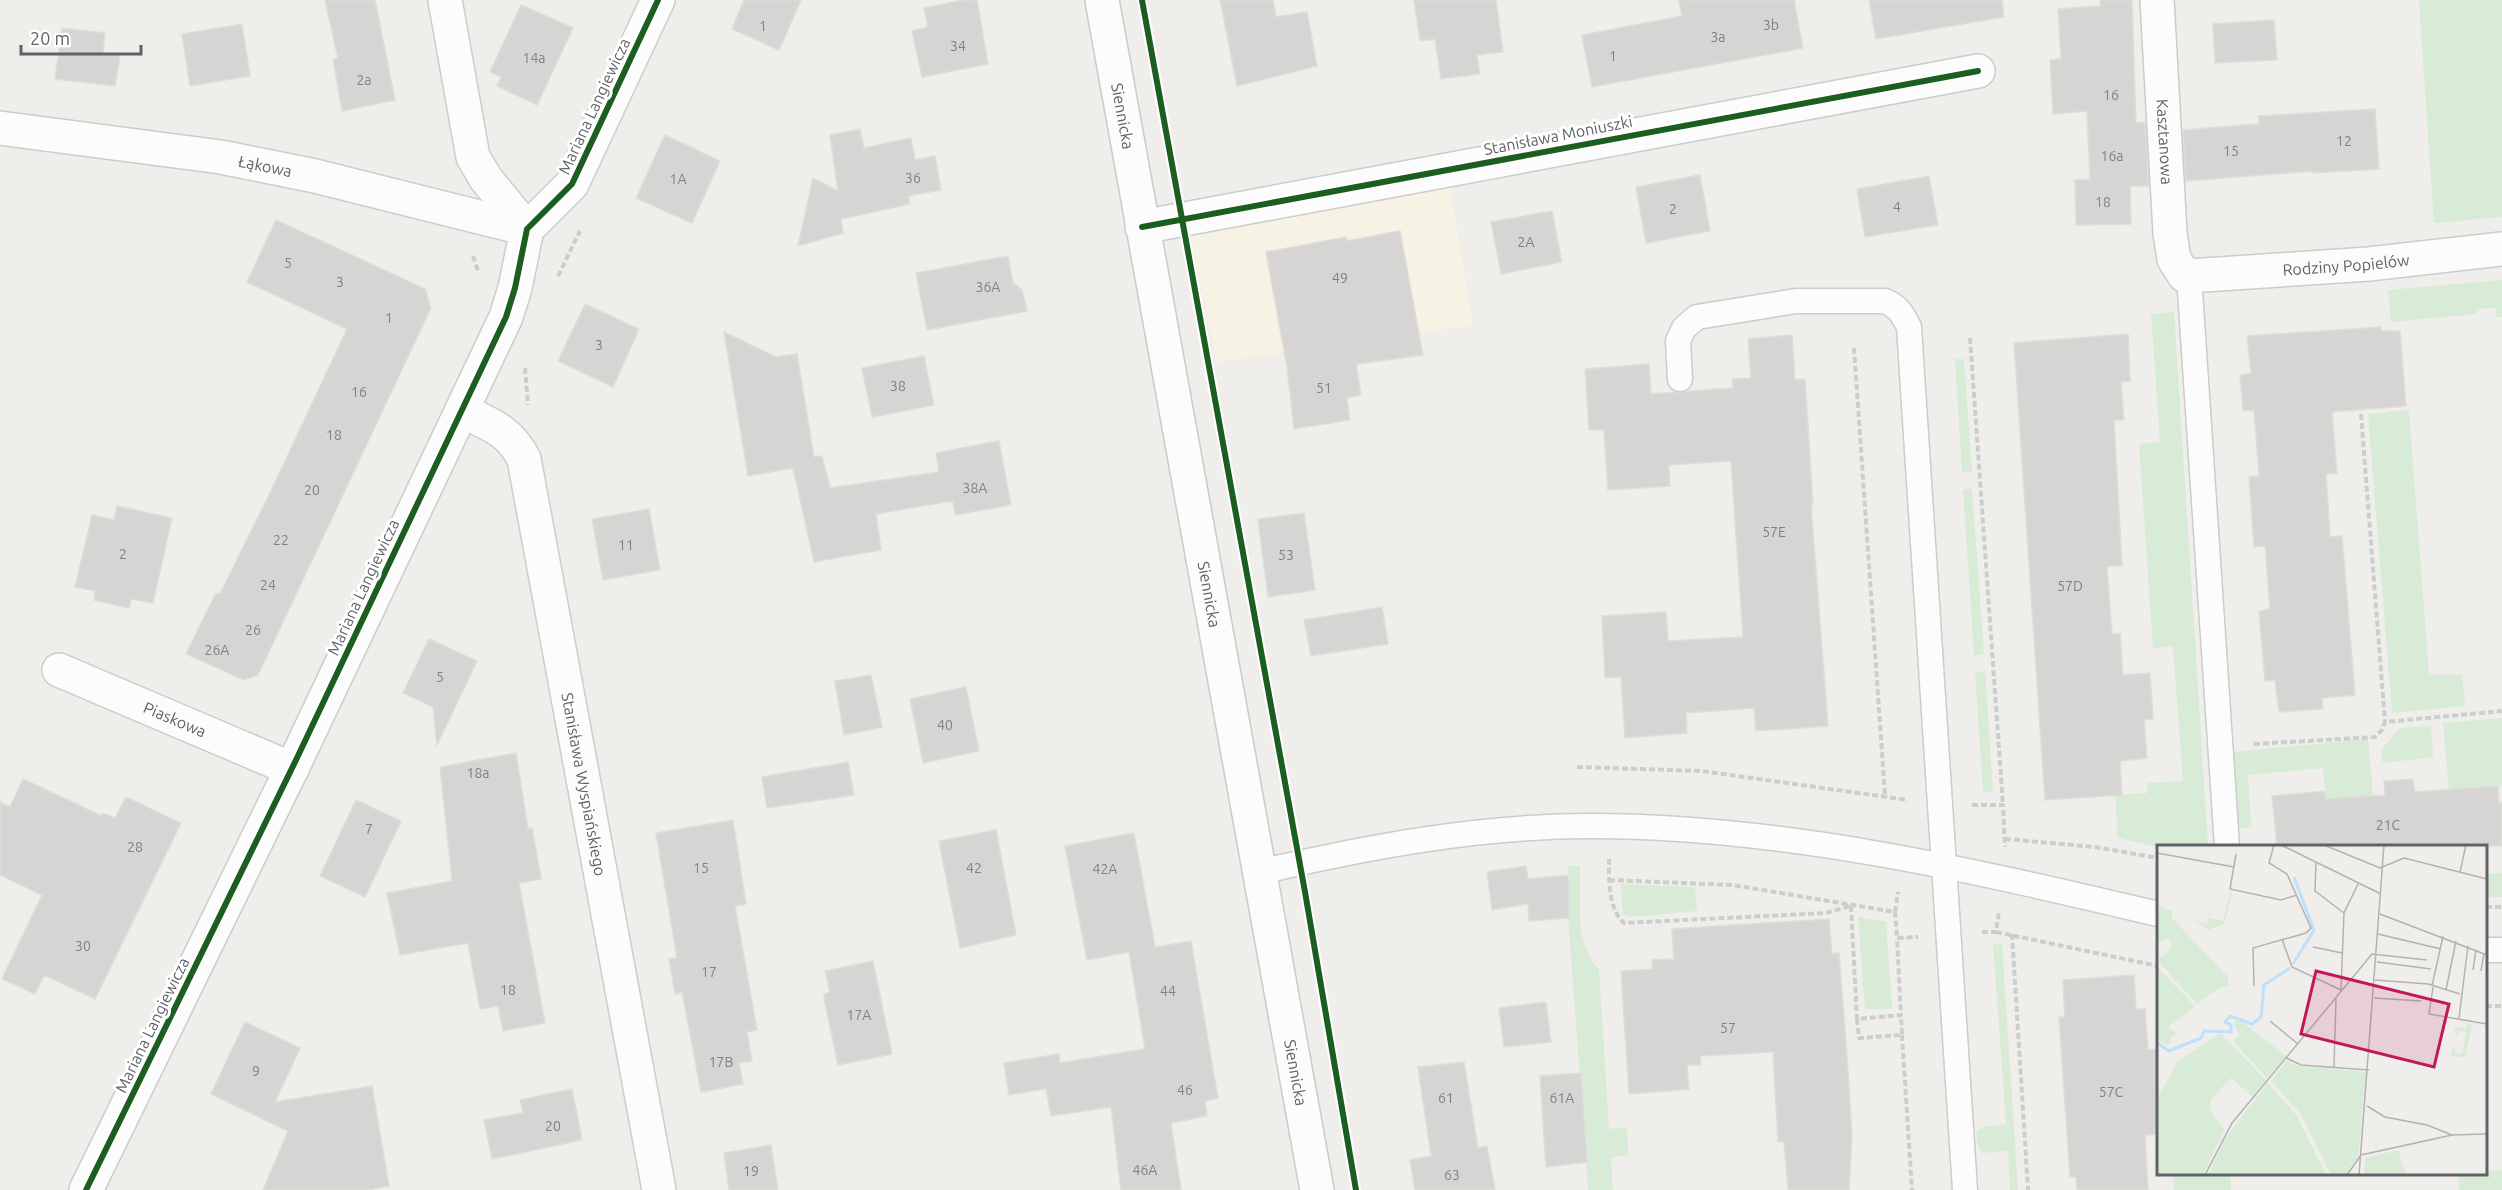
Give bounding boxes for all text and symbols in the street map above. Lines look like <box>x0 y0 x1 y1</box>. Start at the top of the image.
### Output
house number: 3b <box>1763 17 1779 33</box>
scale bar <box>21 18 141 56</box>
house number: 1 <box>759 18 767 34</box>
text: 20 m <box>30 28 70 48</box>
house number: 3a <box>1710 29 1726 45</box>
street label: Mariana Langiewicza <box>555 35 633 177</box>
house number: 34 <box>950 38 966 54</box>
house number: 1 <box>1609 48 1617 64</box>
house number: 14a <box>523 50 546 66</box>
house number: 2a <box>356 72 372 88</box>
street label: Siennicka <box>1108 82 1138 151</box>
house number: 16 <box>2103 87 2119 103</box>
street label: Kasztanowa <box>2154 98 2176 185</box>
street label: Stanisława Moniuszki <box>1482 112 1634 158</box>
house number: 12 <box>2336 133 2352 149</box>
house number: 15 <box>2223 143 2239 159</box>
house number: 16a <box>2101 148 2124 164</box>
street label: Łąkowa <box>237 152 294 180</box>
house number: 36 <box>905 170 921 186</box>
house number: 1A <box>670 171 687 187</box>
house number: 18 <box>2095 194 2111 210</box>
house number: 4 <box>1893 199 1901 215</box>
house number: 2 <box>1669 201 1677 217</box>
house number: 2A <box>1518 234 1535 250</box>
street label: Rodziny Popielów <box>2282 250 2411 279</box>
house number: 5 <box>284 255 292 271</box>
house number: 49 <box>1332 270 1348 286</box>
house number: 3 <box>336 274 344 290</box>
house number: 36A <box>976 279 1000 295</box>
house number: 1 <box>385 310 393 326</box>
house number: 3 <box>595 337 603 353</box>
house number: 38 <box>890 378 906 394</box>
house number: 51 <box>1316 380 1332 396</box>
house number: 16 <box>351 384 367 400</box>
house number: 18 <box>326 427 342 443</box>
house number: 38A <box>963 480 987 496</box>
house number: 20 <box>304 482 320 498</box>
street label: Mariana Langiewicza <box>324 516 402 658</box>
house number: 57E <box>1762 524 1786 540</box>
house number: 22 <box>273 532 289 548</box>
house number: 11 <box>618 537 634 553</box>
house number: 2 <box>119 546 127 562</box>
house number: 53 <box>1278 547 1294 563</box>
street label: Siennicka <box>1195 560 1224 629</box>
house number: 24 <box>260 577 276 593</box>
house number: 57D <box>2057 578 2083 594</box>
house number: 26 <box>245 622 261 638</box>
house number: 26A <box>205 642 229 658</box>
house number: 5 <box>436 669 444 685</box>
street label: Stanisława Wyspiańskiego <box>558 691 610 877</box>
street label: Piaskowa <box>141 698 209 741</box>
house number: 40 <box>937 717 953 733</box>
house number: 18a <box>467 765 490 781</box>
house number: 21C <box>2376 817 2401 833</box>
house number: 7 <box>365 821 373 837</box>
house number: 28 <box>127 839 143 855</box>
inset map <box>2157 845 2487 1175</box>
house number: 15 <box>693 860 709 876</box>
house number: 42 <box>966 860 982 876</box>
house number: 42A <box>1093 861 1117 877</box>
house number: 30 <box>75 938 91 954</box>
street label: Mariana Langiewicza <box>111 955 193 1095</box>
house number: 17 <box>701 964 717 980</box>
house number: 18 <box>500 982 516 998</box>
house number: 44 <box>1160 983 1176 999</box>
house number: 17A <box>847 1007 871 1023</box>
house number: 57 <box>1720 1020 1736 1036</box>
street label: Siennicka <box>1281 1038 1311 1107</box>
house number: 17B <box>709 1054 733 1070</box>
house number: 9 <box>252 1063 260 1079</box>
house number: 46 <box>1177 1082 1193 1098</box>
house number: 57C <box>2099 1084 2124 1100</box>
house number: 61 <box>1438 1090 1454 1106</box>
house number: 61A <box>1550 1090 1574 1106</box>
house number: 20 <box>545 1118 561 1134</box>
house number: 46A <box>1133 1162 1157 1178</box>
house number: 19 <box>743 1163 759 1179</box>
house number: 63 <box>1444 1167 1460 1183</box>

